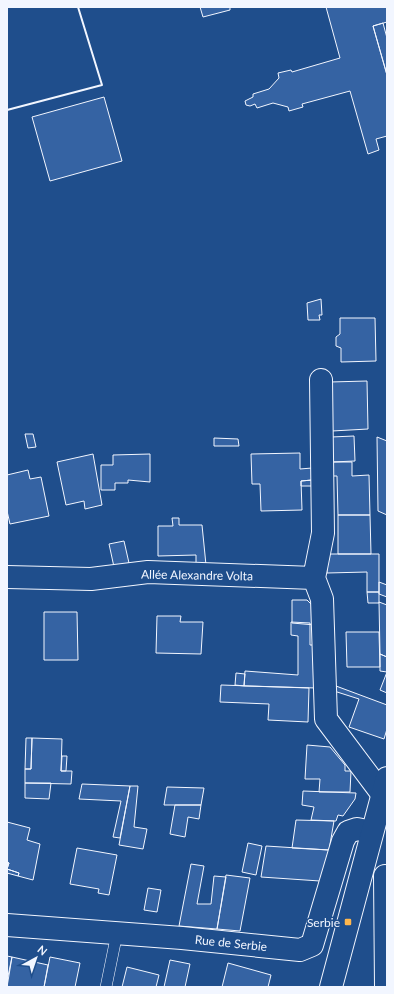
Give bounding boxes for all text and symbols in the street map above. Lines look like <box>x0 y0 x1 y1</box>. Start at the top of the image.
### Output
street label: Allée Alexandre Volta <box>141 567 253 583</box>
place label: Serbie <box>307 915 340 930</box>
marker: Serbie <box>343 917 353 927</box>
street label: Rue de Serbie <box>194 932 268 954</box>
north arrow <box>16 938 56 978</box>
text: N <box>35 942 50 958</box>

